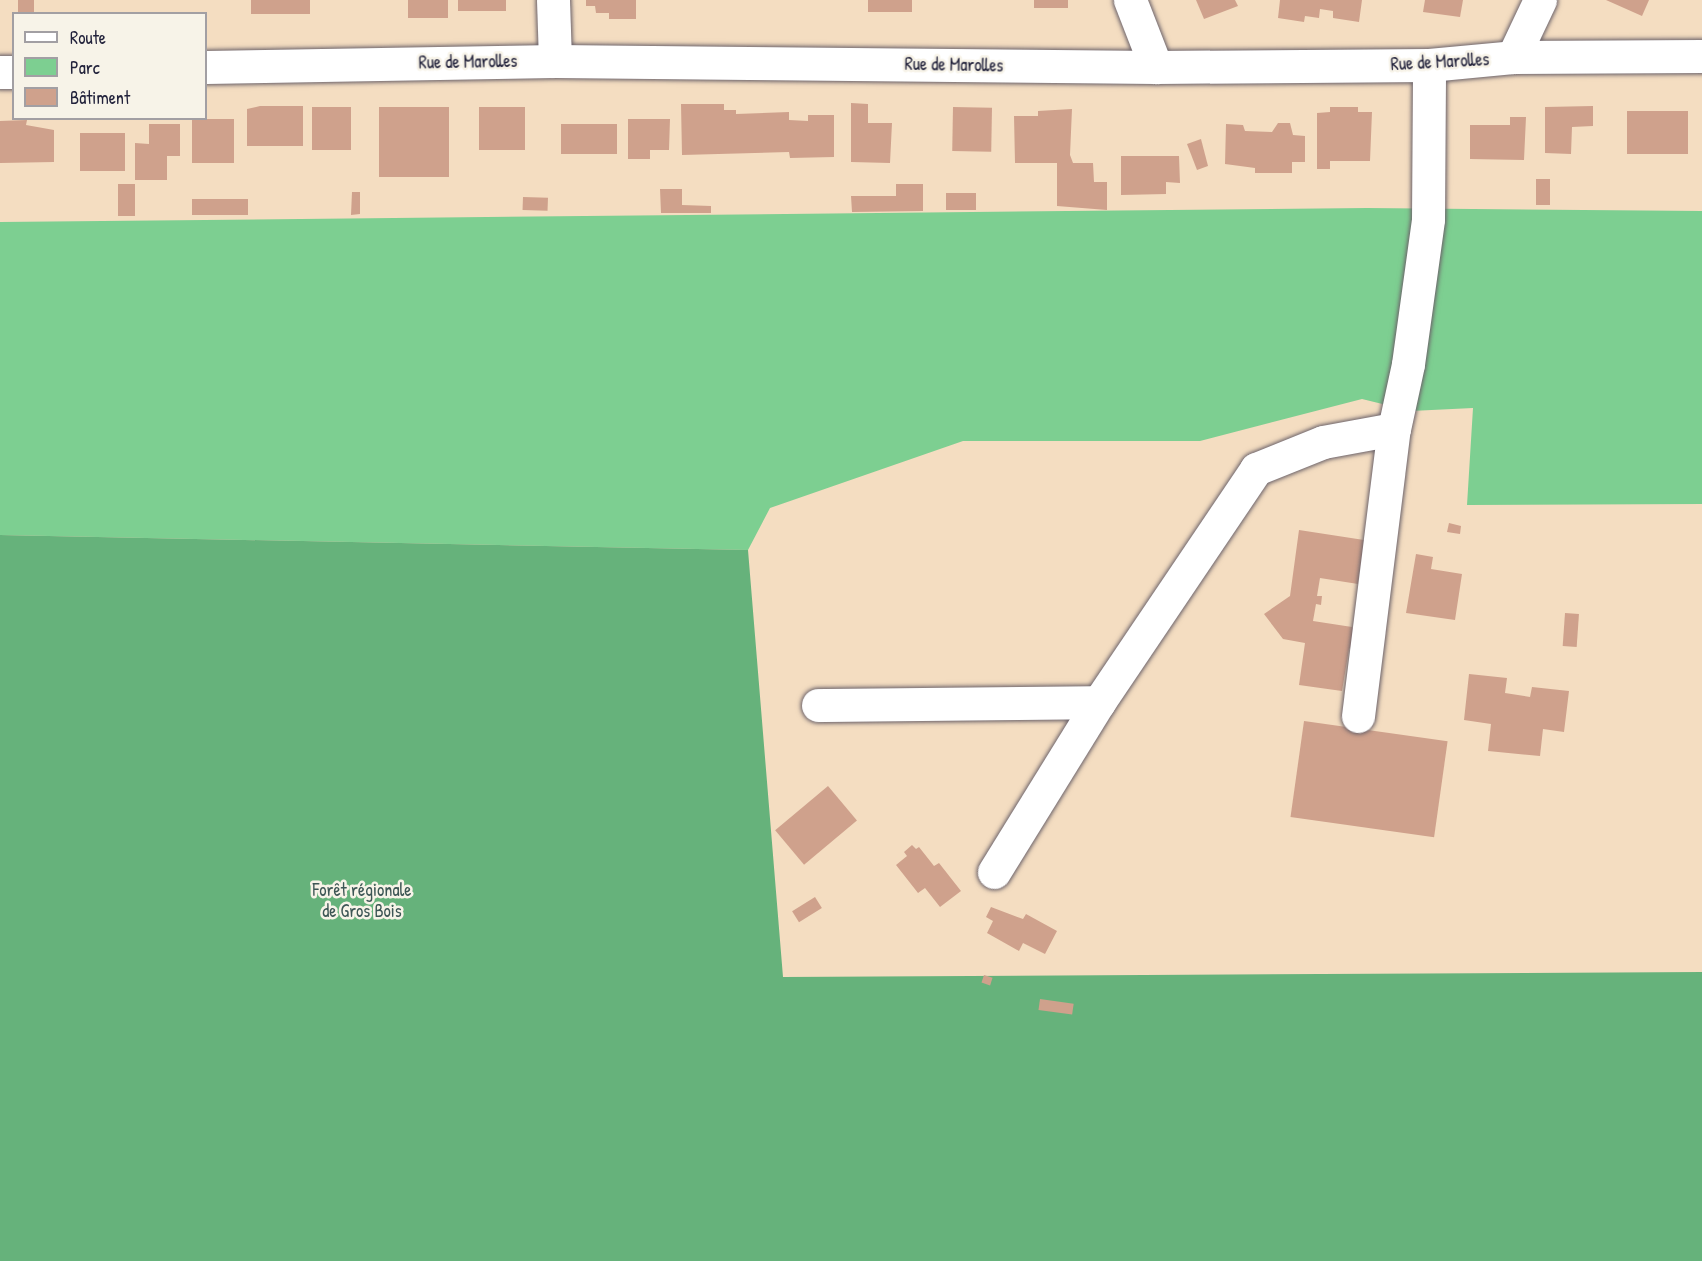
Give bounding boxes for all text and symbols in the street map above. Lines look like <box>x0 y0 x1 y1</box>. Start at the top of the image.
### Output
legend <box>12 12 207 120</box>
text: Route <box>70 25 106 50</box>
street label: Rue de Marolles <box>1390 49 1490 75</box>
street label: Rue de Marolles <box>418 50 518 74</box>
street label: Rue de Marolles <box>904 53 1004 77</box>
text: Parc <box>70 55 100 80</box>
text: Bâtiment <box>70 85 130 110</box>
park label: Forêt régionale de Gros Bois <box>313 880 411 922</box>

